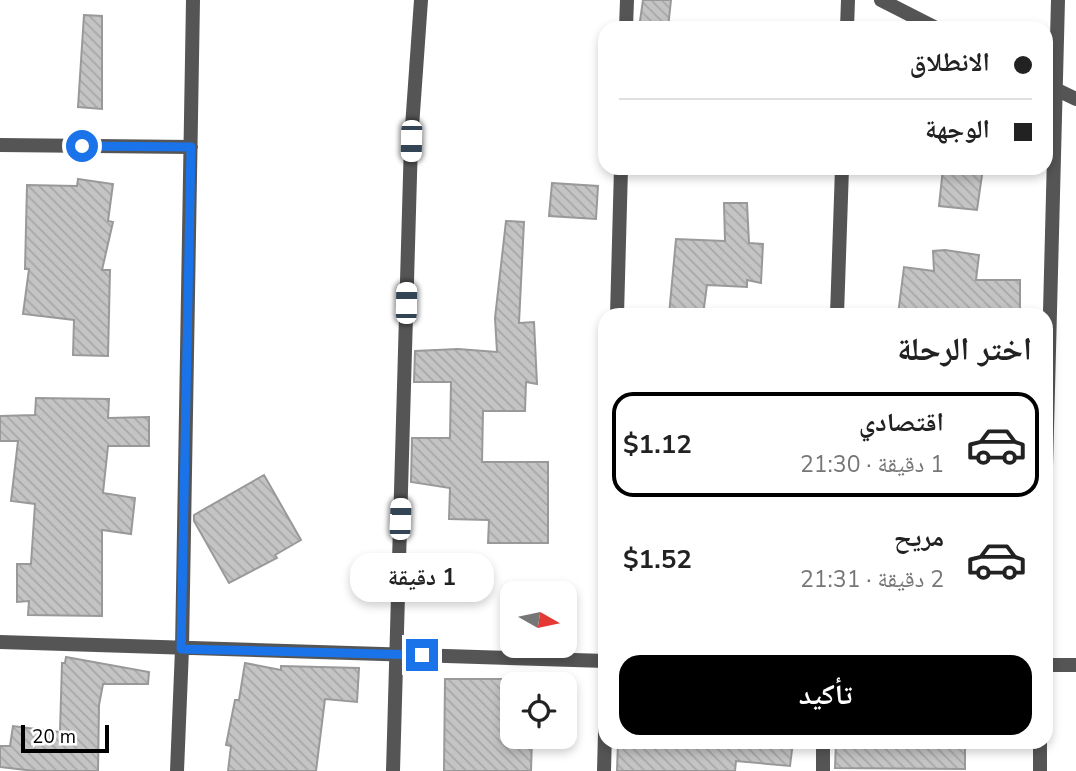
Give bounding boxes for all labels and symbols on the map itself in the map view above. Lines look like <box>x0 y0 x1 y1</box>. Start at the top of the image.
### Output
car <box>401 120 422 162</box>
route start <box>66 130 98 162</box>
car <box>396 282 417 324</box>
car <box>389 498 412 540</box>
callout: 1 دقيقة <box>350 554 494 602</box>
north arrow <box>500 581 578 658</box>
route end <box>406 639 438 671</box>
scale bar <box>21 722 108 754</box>

